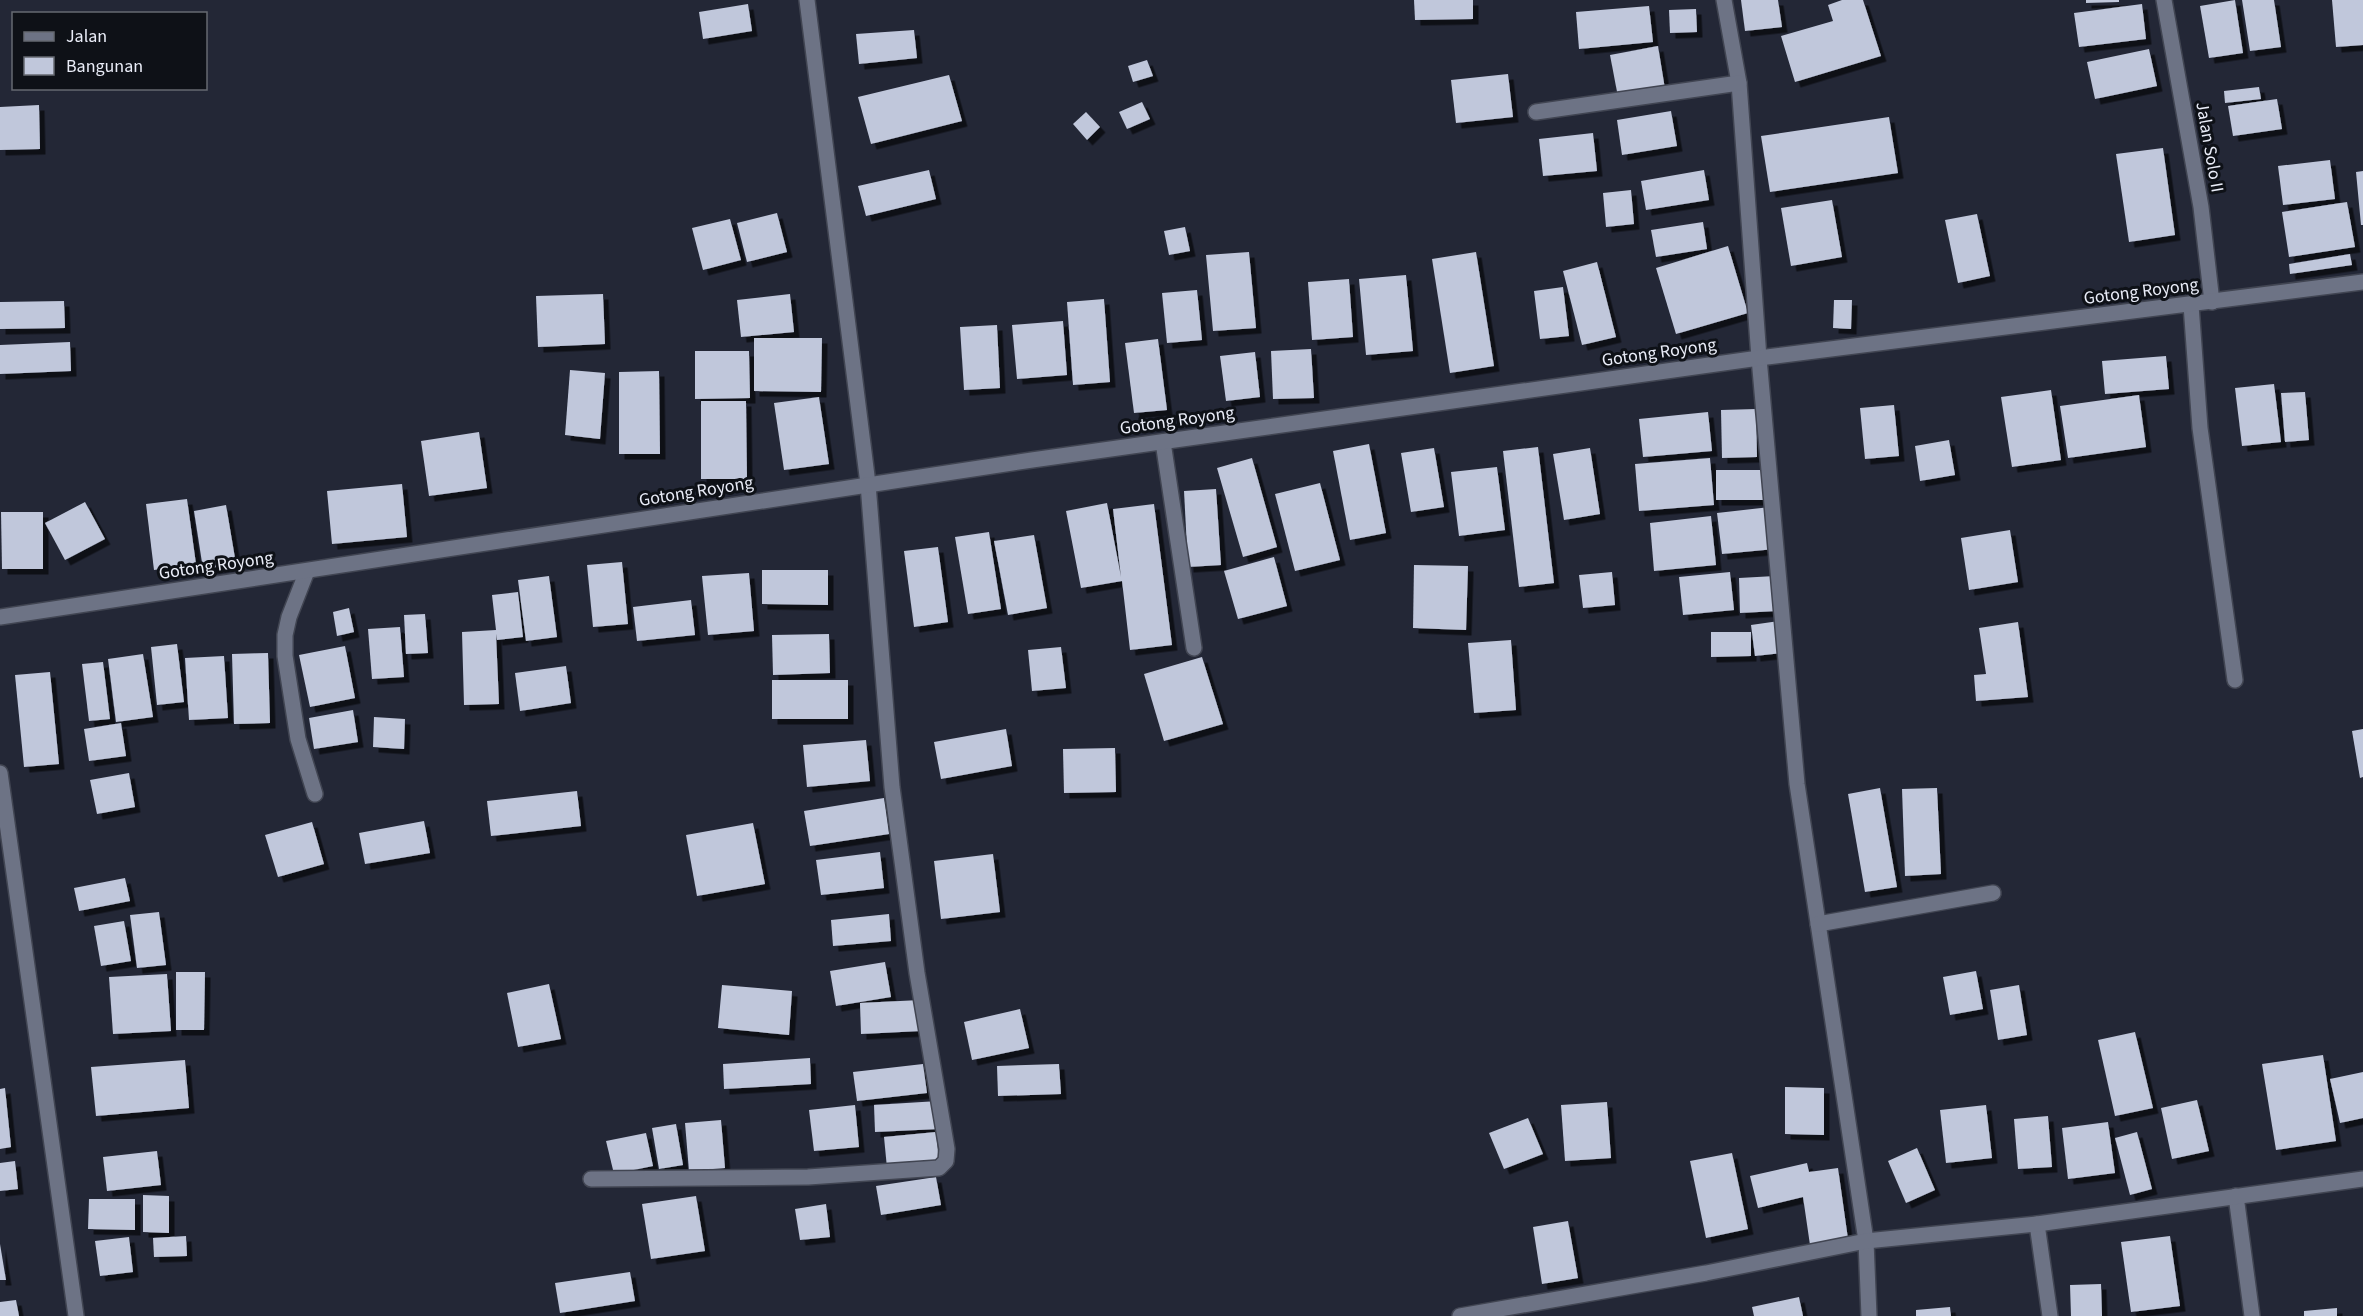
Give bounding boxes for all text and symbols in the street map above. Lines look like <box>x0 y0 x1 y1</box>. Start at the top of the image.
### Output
legend <box>12 12 207 90</box>
text: Jalan <box>66 24 107 49</box>
text: Bangunan <box>66 54 143 79</box>
street label: Jalan Solo II <box>2189 100 2230 194</box>
street label: Gotong Royong <box>2082 272 2200 311</box>
street label: Gotong Royong <box>1600 332 1718 373</box>
street label: Gotong Royong <box>1118 400 1236 441</box>
street label: Gotong Royong <box>637 470 755 513</box>
street label: Gotong Royong <box>157 545 275 586</box>

